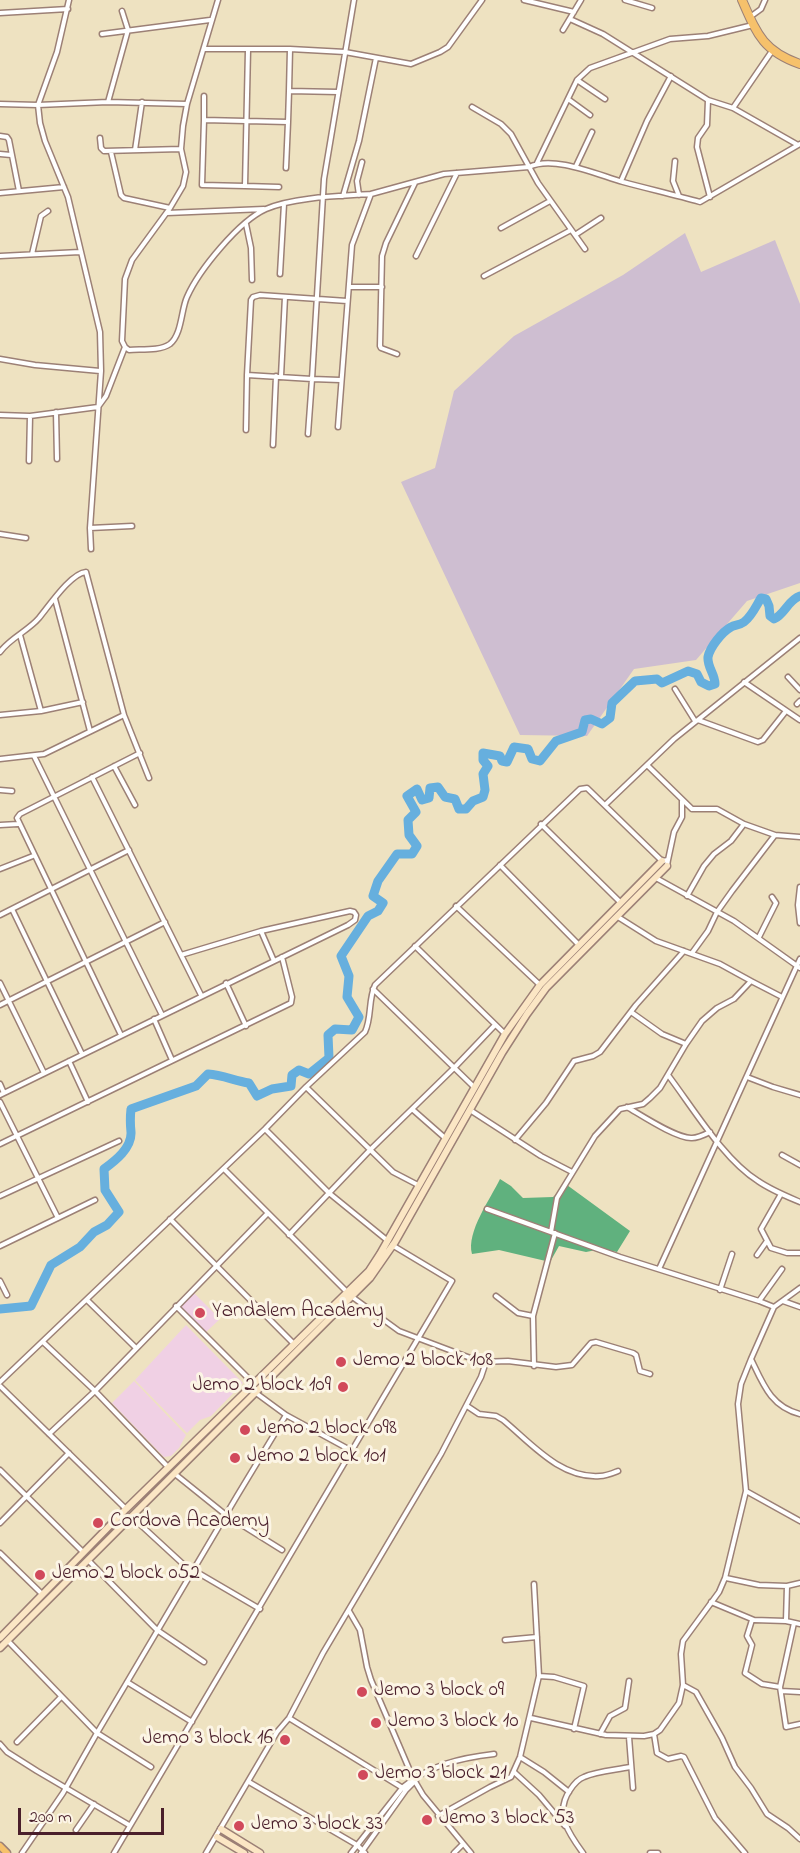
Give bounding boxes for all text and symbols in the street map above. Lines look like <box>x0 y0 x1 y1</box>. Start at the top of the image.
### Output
place label: Yandalem Academy <box>212 1300 384 1326</box>
marker: Yandalem Academy <box>193 1306 207 1320</box>
place label: Jemo 2 block 108 <box>353 1349 493 1375</box>
marker: Jemo 2 block 108 <box>334 1355 348 1369</box>
place label: Jemo 2 block 109 <box>192 1374 331 1400</box>
marker: Jemo 2 block 109 <box>336 1380 350 1394</box>
place label: Jemo 2 block 098 <box>257 1417 397 1443</box>
marker: Jemo 2 block 098 <box>238 1423 252 1437</box>
place label: Jemo 2 block 101 <box>247 1445 386 1471</box>
marker: Jemo 2 block 101 <box>228 1451 242 1465</box>
place label: Cordova Academy <box>110 1510 269 1536</box>
marker: Cordova Academy <box>91 1516 105 1530</box>
place label: Jemo 2 block 052 <box>52 1562 200 1588</box>
marker: Jemo 2 block 052 <box>33 1568 47 1582</box>
place label: Jemo 3 block 09 <box>374 1679 504 1705</box>
marker: Jemo 3 block 09 <box>355 1685 369 1699</box>
place label: Jemo 3 block 10 <box>388 1710 518 1736</box>
marker: Jemo 3 block 10 <box>369 1716 383 1730</box>
place label: Jemo 3 block 16 <box>142 1727 273 1753</box>
marker: Jemo 3 block 16 <box>278 1733 292 1747</box>
place label: Jemo 3 block 21 <box>375 1762 507 1788</box>
marker: Jemo 3 block 21 <box>356 1768 370 1782</box>
scale bar <box>21 1796 166 1834</box>
text: 200 m <box>29 1805 72 1831</box>
place label: Jemo 3 block 53 <box>439 1807 574 1833</box>
place label: Jemo 3 block 33 <box>251 1813 383 1839</box>
marker: Jemo 3 block 53 <box>420 1813 434 1827</box>
marker: Jemo 3 block 33 <box>232 1819 246 1833</box>

